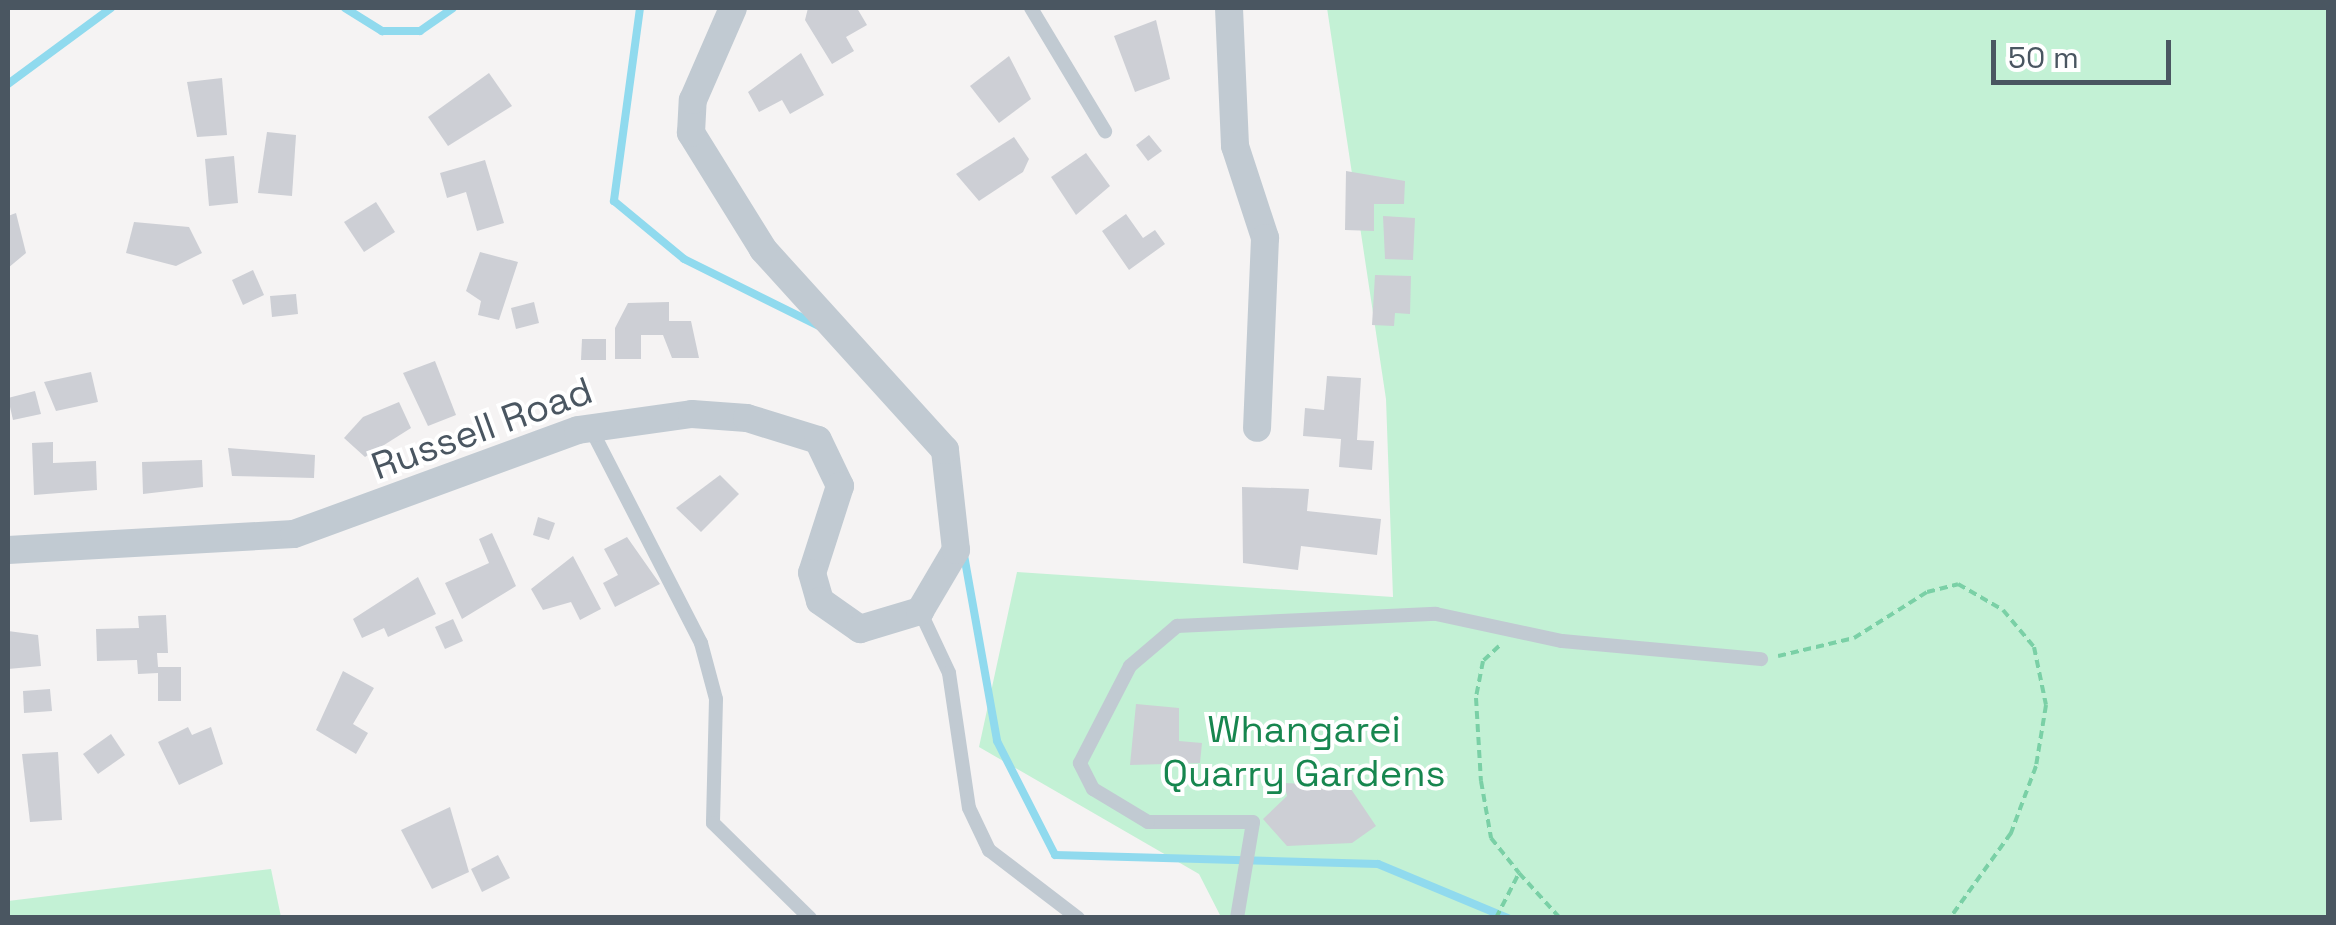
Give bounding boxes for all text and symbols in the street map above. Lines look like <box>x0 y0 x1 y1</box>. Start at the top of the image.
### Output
scale bar <box>1996 20 2176 82</box>
text: 50 m <box>2008 38 2079 77</box>
street label: Russell Road <box>365 368 599 490</box>
park label: Whangarei Quarry Gardens <box>1162 707 1446 796</box>

